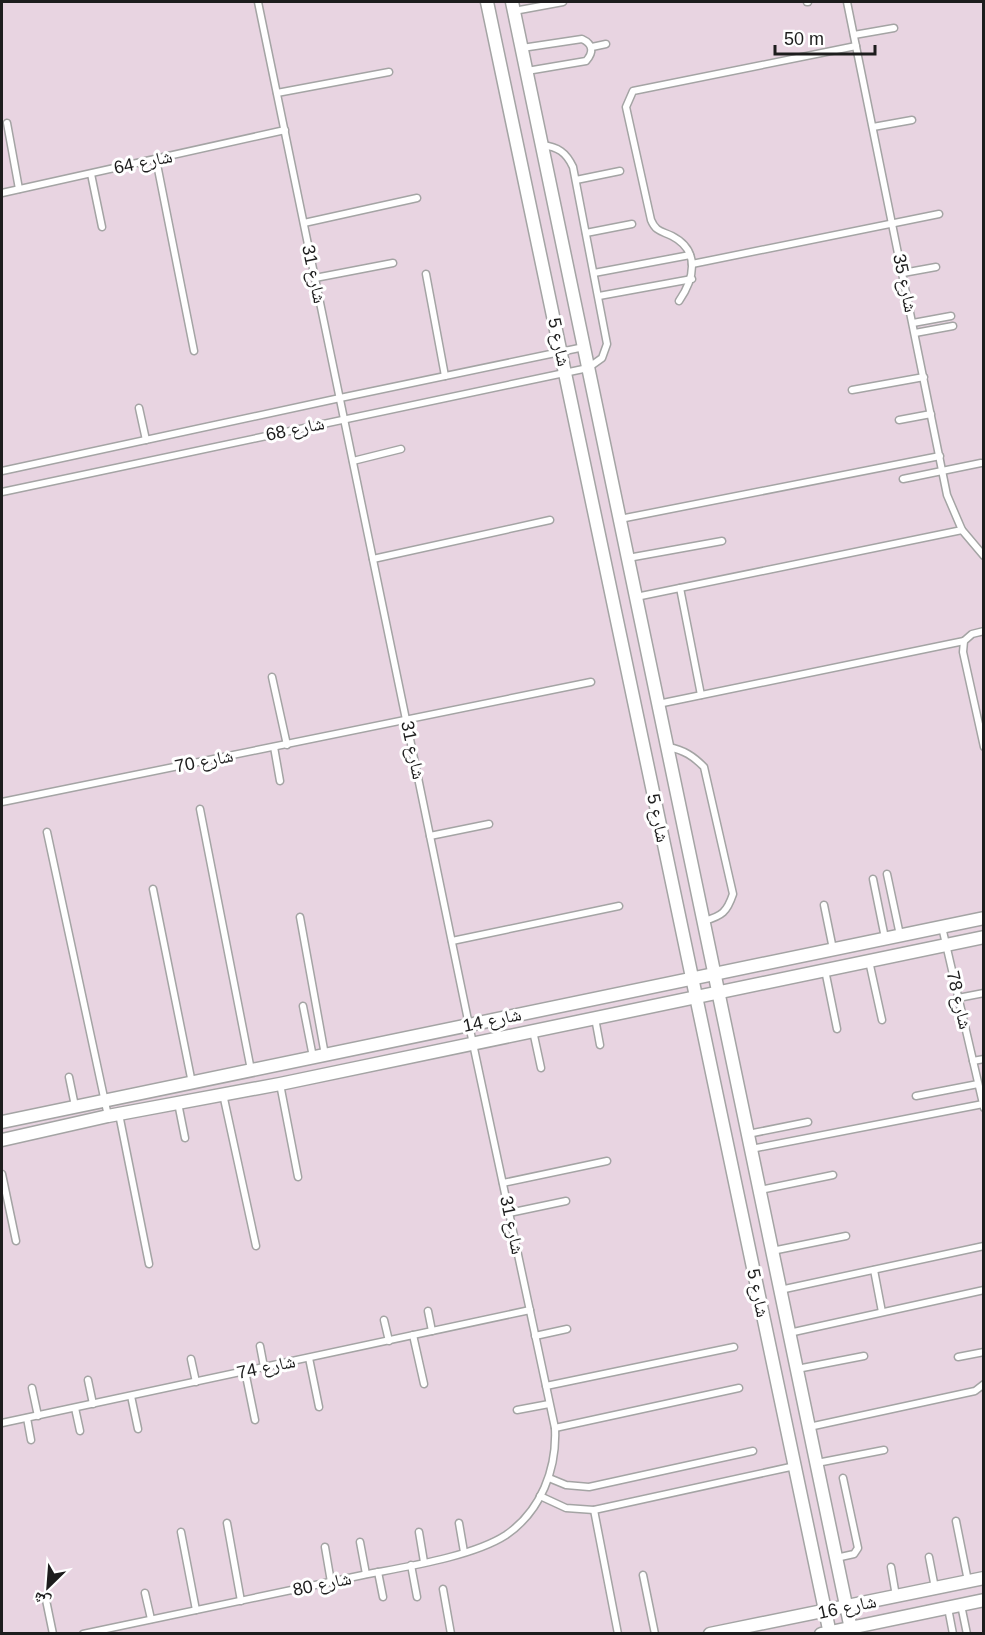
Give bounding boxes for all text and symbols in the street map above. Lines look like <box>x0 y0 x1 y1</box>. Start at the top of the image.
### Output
scale bar <box>775 18 876 56</box>
text: 50 m <box>784 29 824 49</box>
street label: شارع 64 <box>112 146 174 179</box>
street label: شارع 31 <box>297 243 330 305</box>
street label: شارع 35 <box>888 252 921 314</box>
street label: شارع 5 <box>543 316 574 368</box>
street label: شارع 68 <box>264 413 326 446</box>
street label: شارع 31 <box>396 719 429 781</box>
street label: شارع 70 <box>173 746 235 777</box>
street label: شارع 5 <box>642 792 673 844</box>
street label: شارع 78 <box>942 969 975 1031</box>
street label: شارع 14 <box>461 1004 523 1037</box>
street label: شارع 31 <box>495 1194 528 1256</box>
street label: شارع 5 <box>742 1267 773 1319</box>
street label: شارع 74 <box>235 1351 297 1384</box>
north arrow <box>18 1557 78 1617</box>
street label: شارع 80 <box>291 1568 353 1601</box>
text: ش <box>31 1588 54 1611</box>
street label: شارع 16 <box>816 1591 878 1624</box>

